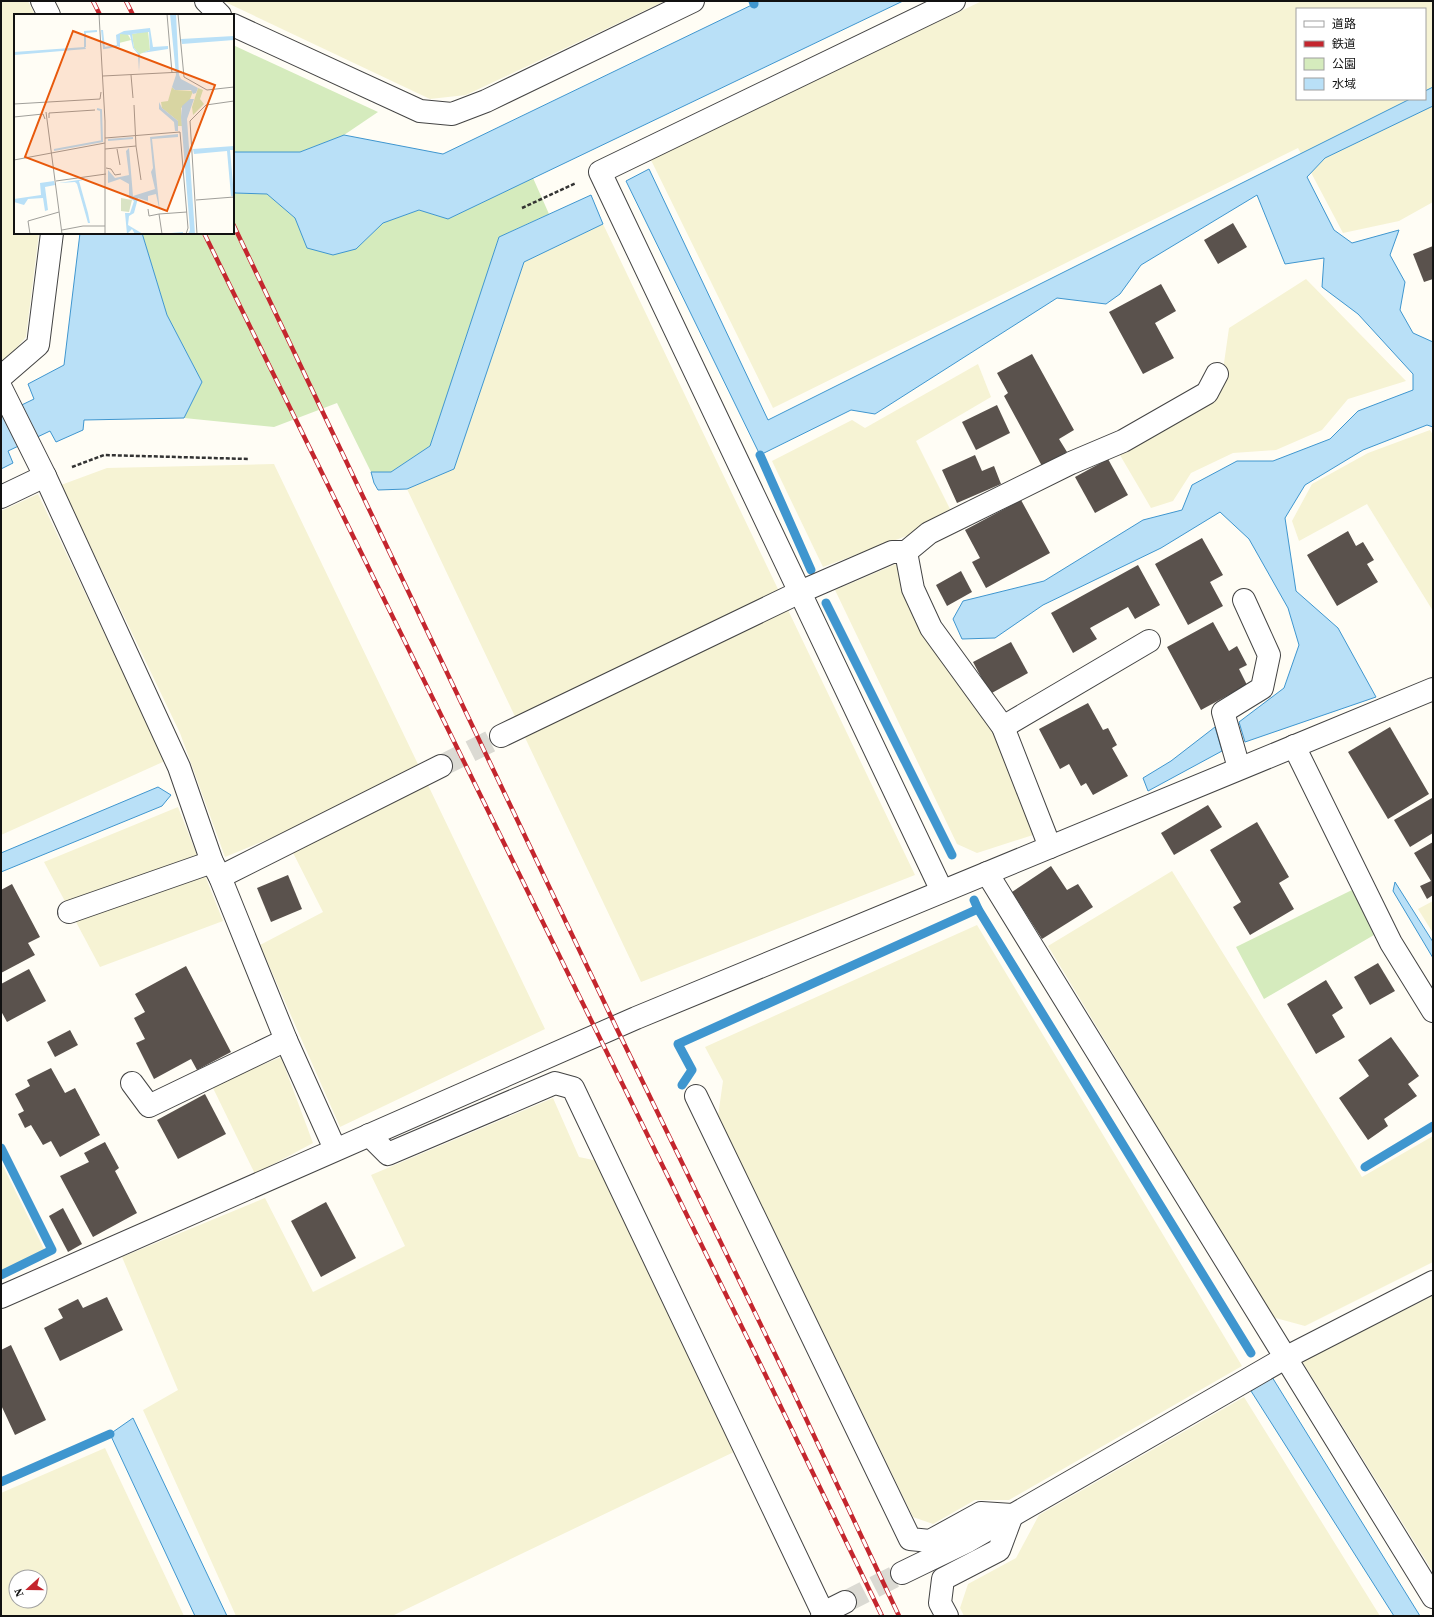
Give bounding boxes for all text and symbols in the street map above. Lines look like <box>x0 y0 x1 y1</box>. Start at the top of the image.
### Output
legend <box>1296 8 1426 100</box>
inset map <box>14 14 234 234</box>
text: 道路 <box>1332 16 1356 32</box>
text: 鉄道 <box>1332 36 1356 52</box>
text: 公園 <box>1332 56 1356 72</box>
text: 水域 <box>1332 76 1356 92</box>
north arrow <box>8 1569 48 1609</box>
text: N <box>11 1586 28 1599</box>

